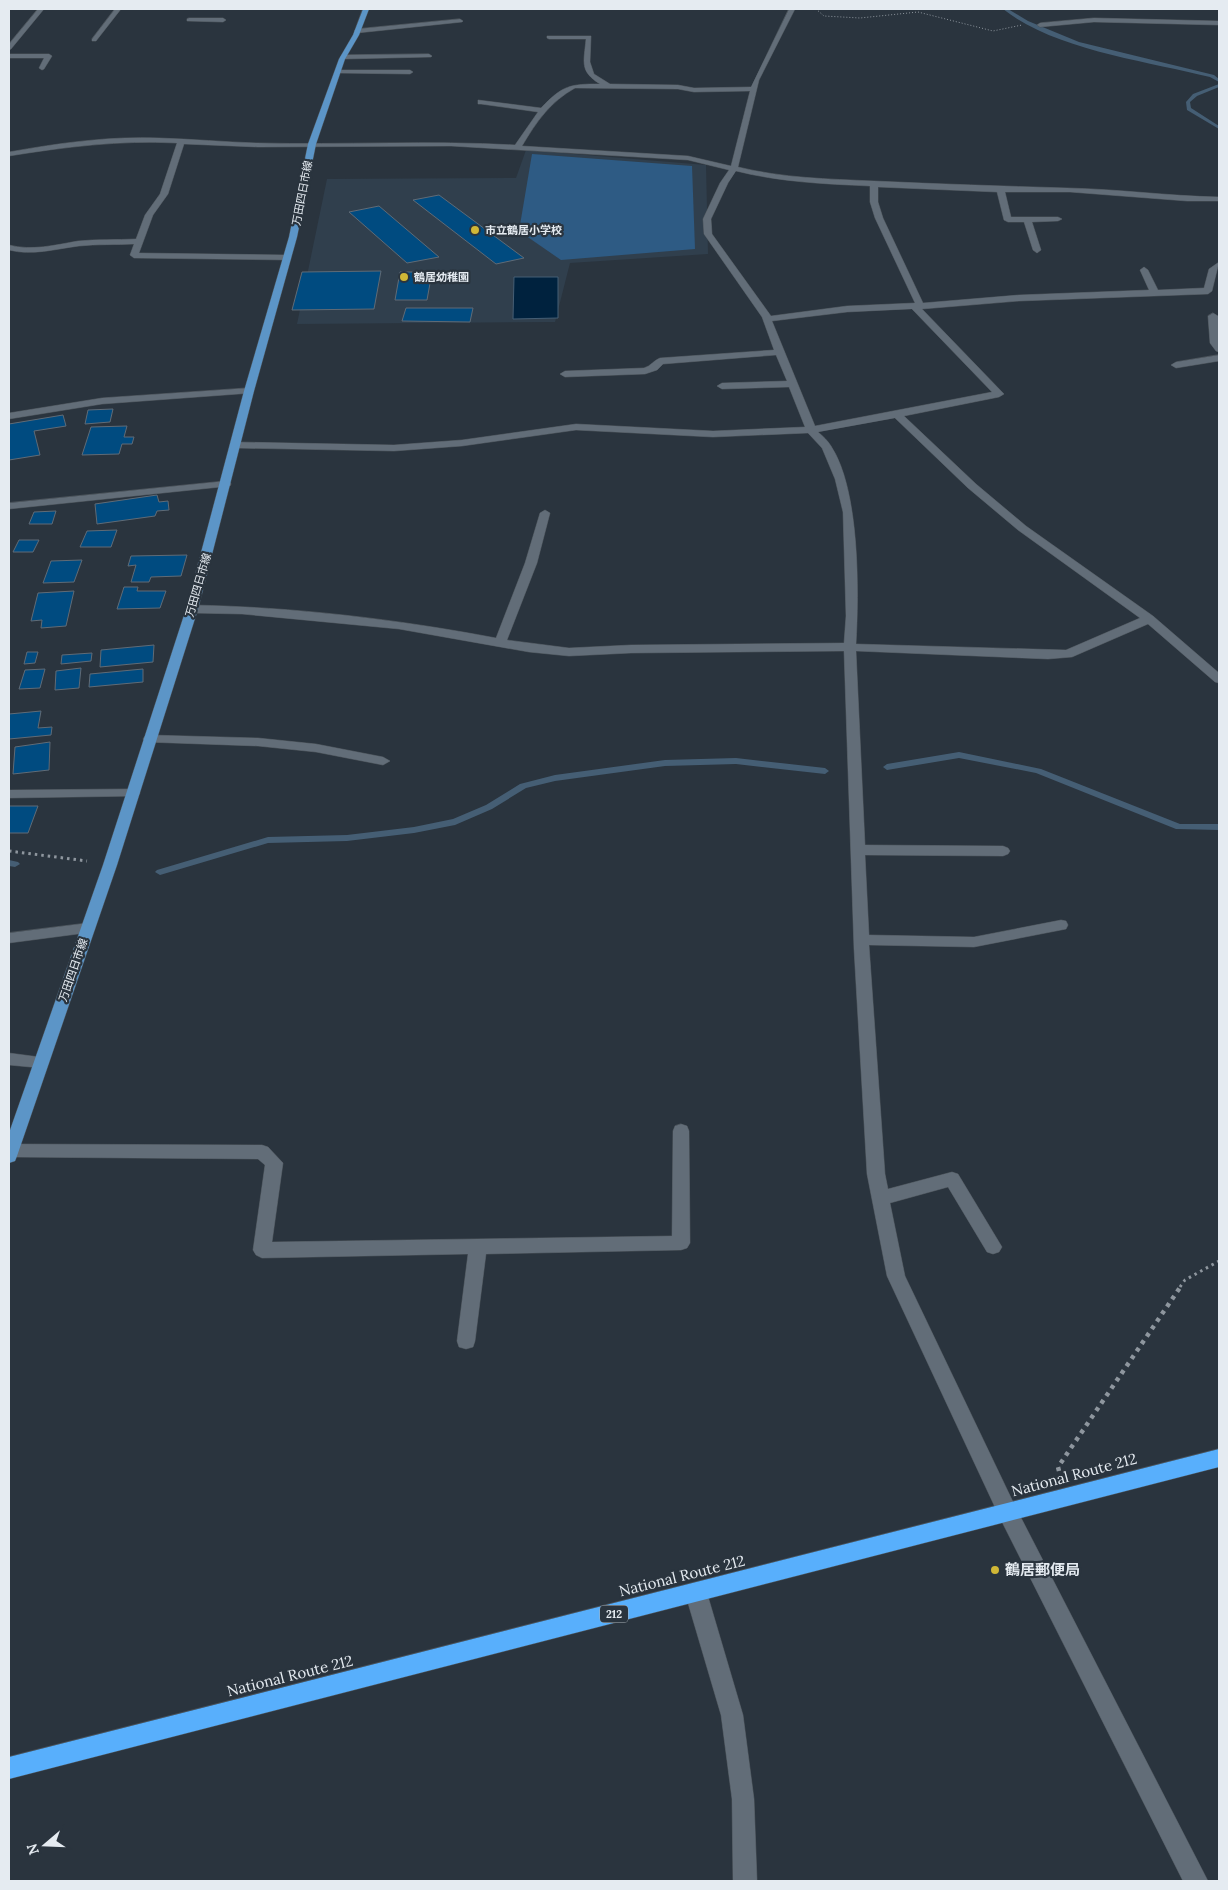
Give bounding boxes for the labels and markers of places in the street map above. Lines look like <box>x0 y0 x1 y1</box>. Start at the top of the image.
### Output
place label: 市立鶴居小学校 <box>485 223 562 237</box>
marker: 市立鶴居小学校 <box>469 224 481 236</box>
place label: 鶴居幼稚園 <box>413 270 469 284</box>
marker: 鶴居幼稚園 <box>398 271 410 283</box>
place label: 鶴居郵便局 <box>1005 1560 1080 1579</box>
marker: 鶴居郵便局 <box>989 1564 1001 1576</box>

